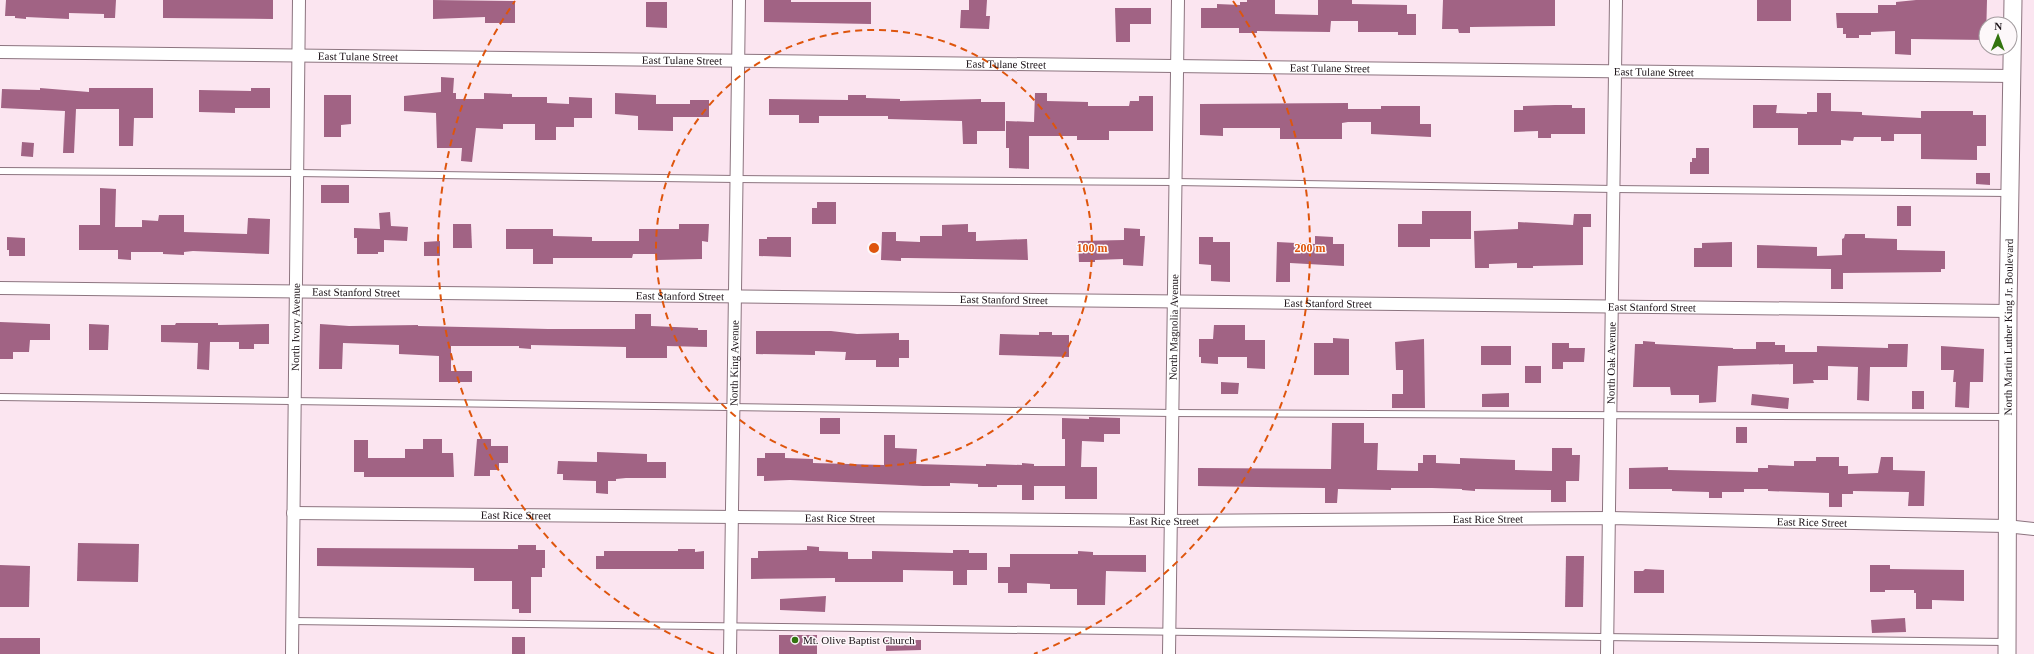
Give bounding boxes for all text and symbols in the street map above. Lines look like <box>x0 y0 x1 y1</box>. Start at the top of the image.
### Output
north arrow <box>1978 16 2018 56</box>
text: N <box>1994 20 2002 32</box>
street label: East Tulane Street <box>318 50 398 63</box>
street label: East Tulane Street <box>642 54 722 67</box>
street label: East Tulane Street <box>966 58 1046 70</box>
street label: East Tulane Street <box>1290 61 1370 74</box>
street label: East Tulane Street <box>1614 65 1694 78</box>
street label: North Martin Luther King Jr. Boulevard <box>2002 238 2015 415</box>
centre of rings <box>867 241 881 255</box>
text: 100 m <box>1077 241 1108 255</box>
text: 200 m <box>1295 241 1326 255</box>
street label: North Magnolia Avenue <box>1167 274 1180 380</box>
street label: North Ivory Avenue <box>289 283 302 371</box>
street label: East Stanford Street <box>312 286 400 299</box>
street label: East Stanford Street <box>636 289 724 302</box>
street label: East Stanford Street <box>960 293 1048 306</box>
street label: East Stanford Street <box>1284 297 1372 310</box>
street label: East Stanford Street <box>1608 300 1696 313</box>
street label: North King Avenue <box>727 320 741 406</box>
street label: North Oak Avenue <box>1604 322 1618 404</box>
street label: East Rice Street <box>481 509 551 521</box>
street label: East Rice Street <box>805 512 875 524</box>
street label: East Rice Street <box>1453 513 1523 525</box>
street label: East Rice Street <box>1129 515 1199 527</box>
street label: East Rice Street <box>1777 515 1847 529</box>
place label: Mt. Olive Baptist Church <box>803 634 915 646</box>
marker: Mt. Olive Baptist Church <box>790 635 800 645</box>

